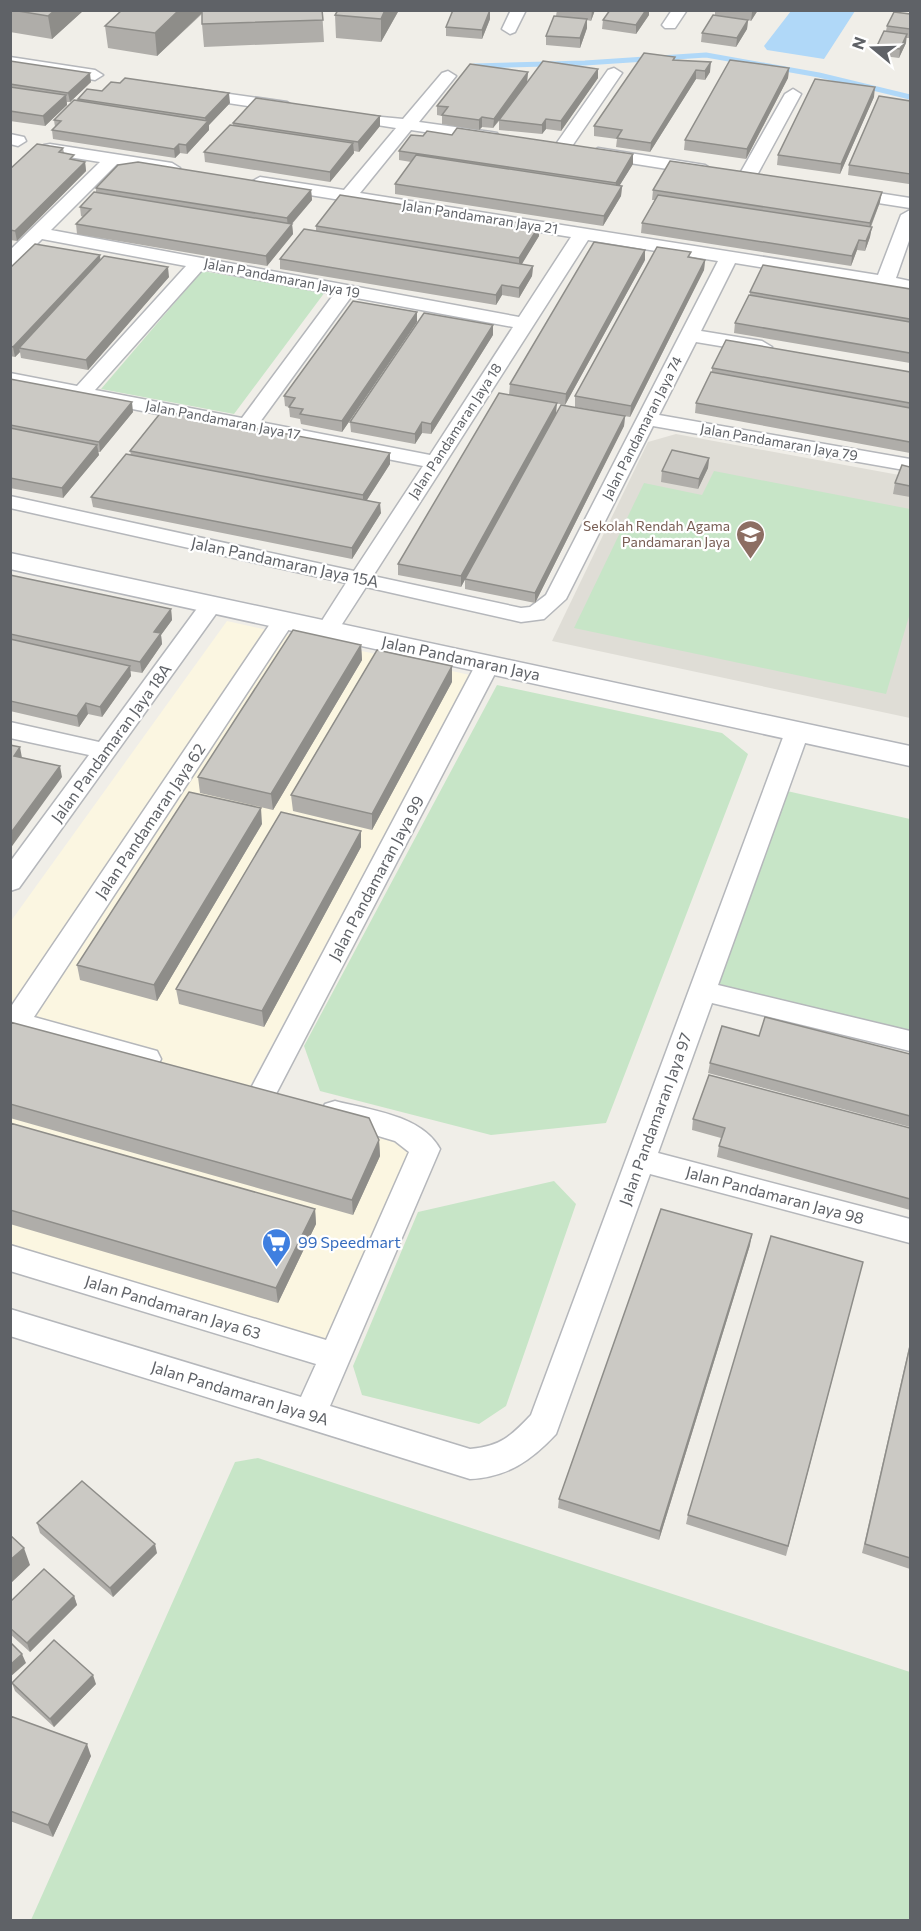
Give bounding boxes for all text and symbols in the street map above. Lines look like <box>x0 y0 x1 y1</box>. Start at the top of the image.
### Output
north arrow <box>843 18 903 78</box>
text: N <box>847 34 869 52</box>
street label: Jalan Pandamaran Jaya 21 <box>401 196 559 237</box>
street label: Jalan Pandamaran Jaya 19 <box>203 254 361 301</box>
street label: Jalan Pandamaran Jaya 74 <box>598 353 685 502</box>
street label: Jalan Pandamaran Jaya 18 <box>404 360 505 502</box>
street label: Jalan Pandamaran Jaya 17 <box>144 396 302 443</box>
street label: Jalan Pandamaran Jaya 79 <box>699 419 859 464</box>
place label: Sekolah Rendah Agama Pandamaran Jaya <box>583 517 730 550</box>
school or university icon: Sekolah Rendah Agama Pandamaran Jaya <box>735 518 767 560</box>
street label: Jalan Pandamaran Jaya 15A <box>190 532 381 591</box>
street label: Jalan Pandamaran Jaya <box>380 631 542 684</box>
street label: Jalan Pandamaran Jaya 18A <box>47 660 175 826</box>
street label: Jalan Pandamaran Jaya 62 <box>91 739 209 902</box>
street label: Jalan Pandamaran Jaya 99 <box>324 792 427 963</box>
street label: Jalan Pandamaran Jaya 97 <box>614 1030 695 1208</box>
street label: Jalan Pandamaran Jaya 98 <box>684 1162 866 1227</box>
supermarket icon: 99 Speedmart <box>261 1226 293 1268</box>
place label: 99 Speedmart <box>298 1232 401 1251</box>
street label: Jalan Pandamaran Jaya 63 <box>83 1271 264 1342</box>
street label: Jalan Pandamaran Jaya 9A <box>149 1356 331 1429</box>

